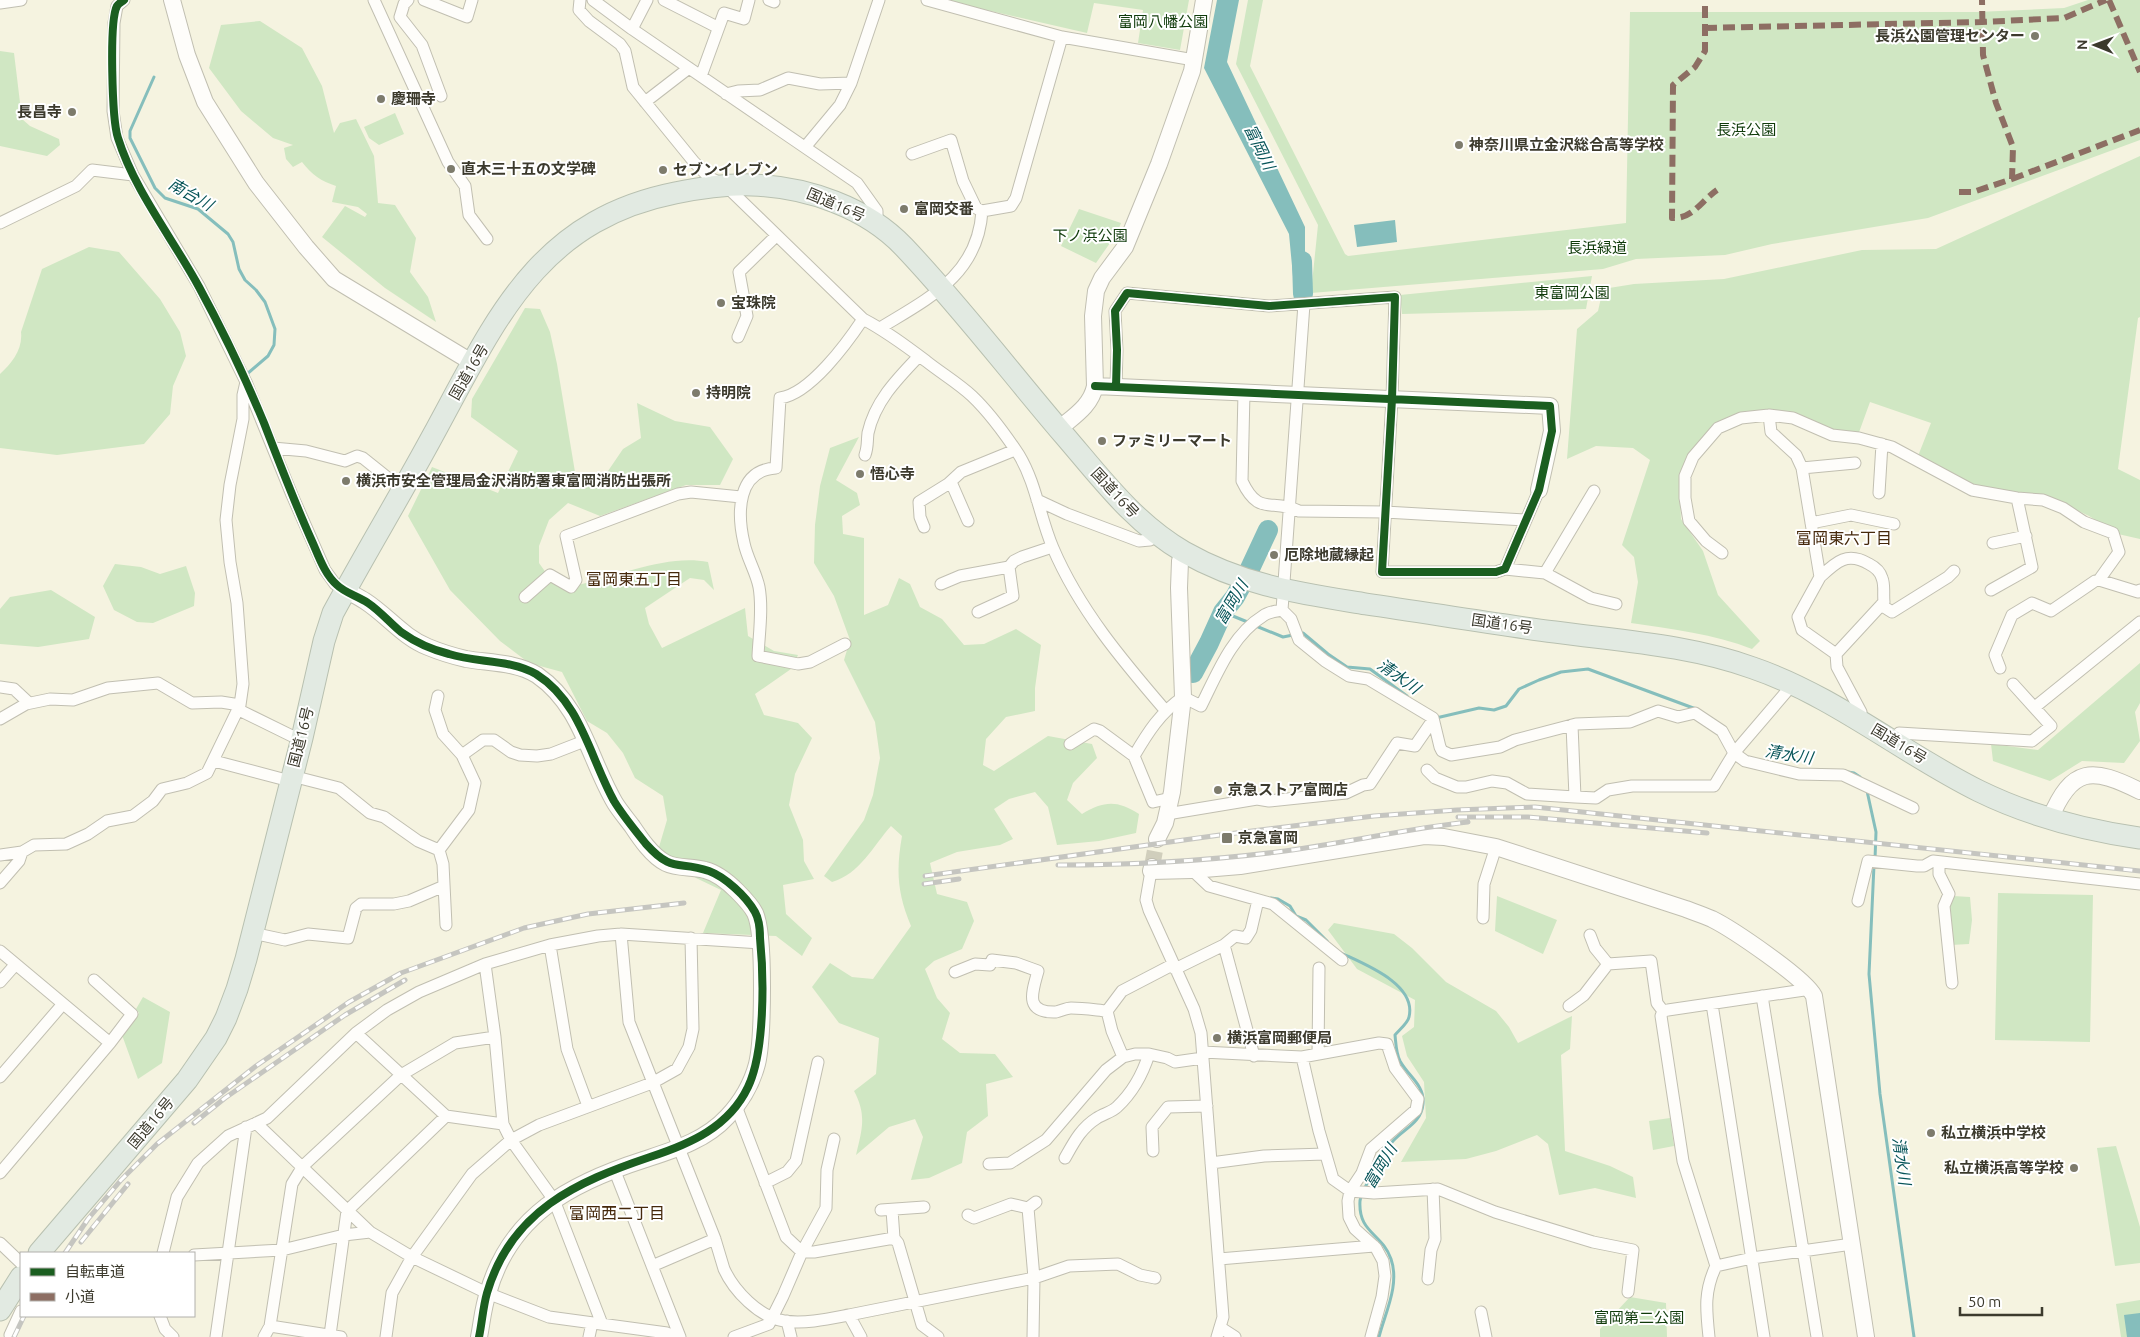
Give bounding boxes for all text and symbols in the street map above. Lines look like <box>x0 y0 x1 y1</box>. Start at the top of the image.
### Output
park label: 富岡八幡公園 <box>1118 13 1208 30</box>
north arrow <box>2070 20 2120 70</box>
place label: 長浜公園管理センター <box>1875 27 2025 44</box>
marker: 長浜公園管理センター <box>2029 30 2041 42</box>
text: N <box>2074 39 2090 50</box>
place label: 慶珊寺 <box>391 90 436 107</box>
marker: 慶珊寺 <box>375 93 387 105</box>
place label: 長昌寺 <box>17 103 62 120</box>
marker: 長昌寺 <box>66 106 78 118</box>
water label: 富岡川 <box>1241 121 1279 174</box>
park label: 長浜公園 <box>1716 121 1776 138</box>
place label: 神奈川県立金沢総合高等学校 <box>1468 136 1664 153</box>
marker: 神奈川県立金沢総合高等学校 <box>1453 139 1465 151</box>
place label: 直木三十五の文学碑 <box>461 160 596 177</box>
place label: セブンイレブン <box>673 161 778 178</box>
marker: 直木三十五の文学碑 <box>445 163 457 175</box>
marker: セブンイレブン <box>657 164 669 176</box>
water label: 南台川 <box>166 174 218 215</box>
street label: 国道16号 <box>804 185 868 224</box>
place label: 富岡交番 <box>914 200 974 217</box>
marker: 富岡交番 <box>898 203 910 215</box>
park label: 下ノ浜公園 <box>1052 227 1128 244</box>
park label: 長浜緑道 <box>1567 239 1627 256</box>
park label: 東富岡公園 <box>1534 284 1610 301</box>
place label: 宝珠院 <box>731 294 776 311</box>
marker: 宝珠院 <box>715 297 727 309</box>
street label: 国道16号 <box>446 341 491 403</box>
place label: 持明院 <box>706 384 751 401</box>
marker: 持明院 <box>690 387 702 399</box>
place label: ファミリーマート <box>1112 432 1232 449</box>
marker: ファミリーマート <box>1096 435 1108 447</box>
street label: 国道16号 <box>1088 464 1143 521</box>
place label: 悟心寺 <box>870 465 915 482</box>
marker: 悟心寺 <box>854 468 866 480</box>
place label: 横浜市安全管理局金沢消防署東富岡消防出張所 <box>356 472 671 489</box>
marker: 横浜市安全管理局金沢消防署東富岡消防出張所 <box>340 475 352 487</box>
district label: 富岡東六丁目 <box>1796 529 1892 547</box>
place label: 厄除地蔵縁起 <box>1284 546 1374 563</box>
marker: 厄除地蔵縁起 <box>1268 549 1280 561</box>
district label: 富岡東五丁目 <box>586 570 682 588</box>
water label: 富岡川 <box>1211 575 1252 627</box>
street label: 国道16号 <box>1470 611 1534 636</box>
water label: 清水川 <box>1374 655 1425 698</box>
street label: 国道16号 <box>285 705 316 769</box>
street label: 国道16号 <box>1868 720 1930 767</box>
water label: 清水川 <box>1764 741 1816 767</box>
place label: 京急ストア富岡店 <box>1228 781 1348 798</box>
marker: 京急ストア富岡店 <box>1212 784 1224 796</box>
place label: 京急富岡 <box>1238 829 1298 846</box>
marker: 京急富岡 <box>1220 831 1234 845</box>
place label: 横浜富岡郵便局 <box>1227 1029 1332 1046</box>
marker: 横浜富岡郵便局 <box>1211 1032 1223 1044</box>
street label: 国道16号 <box>124 1093 177 1152</box>
place label: 私立横浜中学校 <box>1941 1124 2046 1141</box>
marker: 私立横浜中学校 <box>1925 1127 1937 1139</box>
water label: 清水川 <box>1890 1136 1915 1188</box>
water label: 富岡川 <box>1360 1139 1401 1191</box>
place label: 私立横浜高等学校 <box>1944 1159 2064 1176</box>
marker: 私立横浜高等学校 <box>2068 1162 2080 1174</box>
district label: 富岡西二丁目 <box>569 1204 665 1222</box>
legend <box>20 1252 195 1317</box>
text: 自転車道 <box>65 1263 125 1280</box>
scale bar <box>1960 1284 2042 1316</box>
text: 小道 <box>65 1288 95 1305</box>
text: 50 m <box>1968 1293 2001 1310</box>
park label: 富岡第二公園 <box>1594 1309 1684 1326</box>

